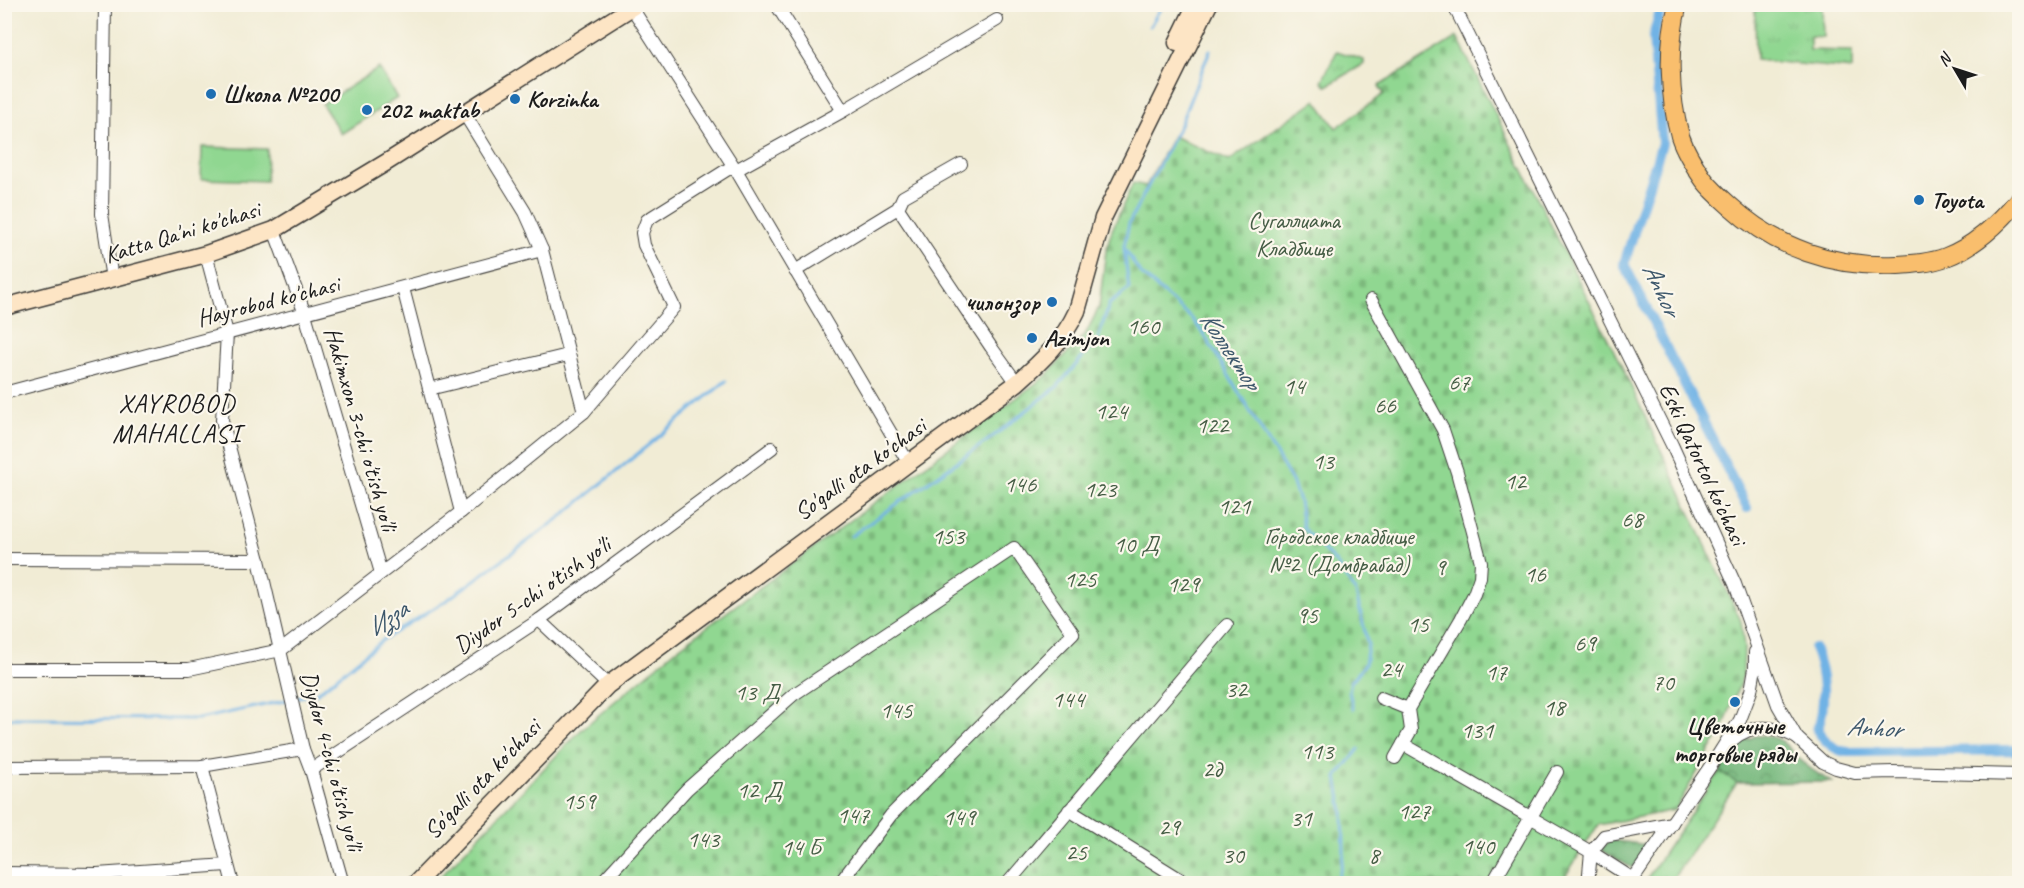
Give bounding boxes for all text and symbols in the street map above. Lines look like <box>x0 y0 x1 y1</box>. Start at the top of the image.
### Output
north arrow <box>1925 39 1985 99</box>
text: N <box>1933 48 1957 70</box>
place label: Школа №200 <box>223 79 340 109</box>
place label: Korzinka <box>527 84 600 114</box>
marker: Школа №200 <box>204 87 218 101</box>
marker: Korzinka <box>508 92 522 106</box>
place label: 202 maktab <box>379 95 481 125</box>
marker: 202 maktab <box>360 103 374 117</box>
place label: Toyota <box>1931 185 1985 215</box>
street label: Katta Qa'ni ko'chasi <box>101 193 266 270</box>
marker: Toyota <box>1912 193 1926 207</box>
park label: Сугаллиата Кладбище <box>1248 205 1341 263</box>
water label: Anhor <box>1635 257 1690 325</box>
street label: Hayrobod ko'chasi <box>194 268 345 333</box>
place label: чилонзор <box>966 287 1042 318</box>
marker: чилонзор <box>1045 295 1059 309</box>
water label: Коллектор <box>1192 305 1271 399</box>
park label: 160 <box>1127 311 1161 341</box>
place label: Azimjon <box>1044 323 1110 353</box>
street label: Hakimxon 3-chi o'tish yo'li <box>318 324 405 537</box>
marker: Azimjon <box>1025 331 1039 345</box>
park label: 67 <box>1448 367 1471 397</box>
park label: 14 <box>1283 371 1307 401</box>
street label: Eski Qatortol ko'chasi <box>1652 378 1755 552</box>
district label: XAYROBOD MAHALLASI <box>112 387 246 450</box>
park label: 66 <box>1374 390 1397 420</box>
park label: 124 <box>1095 396 1129 426</box>
street label: So'galli ota ko'chasi <box>788 410 934 527</box>
park label: 122 <box>1196 410 1230 440</box>
park label: 13 <box>1312 446 1336 476</box>
park label: 12 <box>1504 466 1528 496</box>
park label: 146 <box>1004 469 1037 499</box>
park label: 123 <box>1084 474 1118 504</box>
park label: 121 <box>1218 491 1251 521</box>
park label: 68 <box>1621 504 1645 534</box>
park label: 153 <box>932 521 966 551</box>
park label: Городское кладбище №2 (Домбрабад) <box>1265 521 1416 579</box>
street label: Diydor 5-chi o'tish yo'li <box>448 528 618 660</box>
park label: 10 Д <box>1114 529 1161 559</box>
park label: 9 <box>1435 552 1448 582</box>
park label: 16 <box>1524 559 1547 589</box>
park label: 125 <box>1064 564 1097 594</box>
park label: 129 <box>1167 569 1201 599</box>
water label: Изза <box>360 591 416 644</box>
park label: 95 <box>1296 600 1319 630</box>
park label: 15 <box>1407 609 1430 639</box>
park label: 69 <box>1574 628 1598 658</box>
park label: 24 <box>1380 654 1404 684</box>
park label: 17 <box>1485 657 1508 687</box>
park label: 70 <box>1652 667 1676 697</box>
street label: Diydor 4-chi o'tish yo'li <box>294 668 371 856</box>
park label: 32 <box>1225 674 1249 704</box>
park label: 13 Д <box>735 677 782 707</box>
park label: 144 <box>1052 684 1086 714</box>
park label: 18 <box>1543 692 1567 722</box>
park label: 145 <box>880 695 913 725</box>
marker: Цветочные торговые ряды <box>1728 695 1742 709</box>
water label: Anhor <box>1846 710 1907 746</box>
street label: So'galli ota ko'chasi <box>417 711 549 845</box>
place label: Цветочные торговые ряды <box>1674 711 1798 769</box>
park label: 131 <box>1461 715 1494 745</box>
park label: 113 <box>1301 736 1335 766</box>
park label: 2д <box>1202 754 1224 784</box>
park label: 12 Д <box>737 775 784 805</box>
park label: 159 <box>563 786 597 816</box>
park label: 127 <box>1398 796 1431 826</box>
park label: 147 <box>837 800 870 830</box>
park label: 149 <box>943 802 977 832</box>
park label: 31 <box>1290 803 1313 833</box>
park label: 29 <box>1158 812 1182 842</box>
park label: 143 <box>687 824 721 854</box>
park label: 140 <box>1462 831 1496 861</box>
park label: 14 Б <box>781 832 825 862</box>
park label: 25 <box>1065 837 1088 867</box>
park label: 30 <box>1222 840 1246 870</box>
park label: 8 <box>1369 840 1382 870</box>

